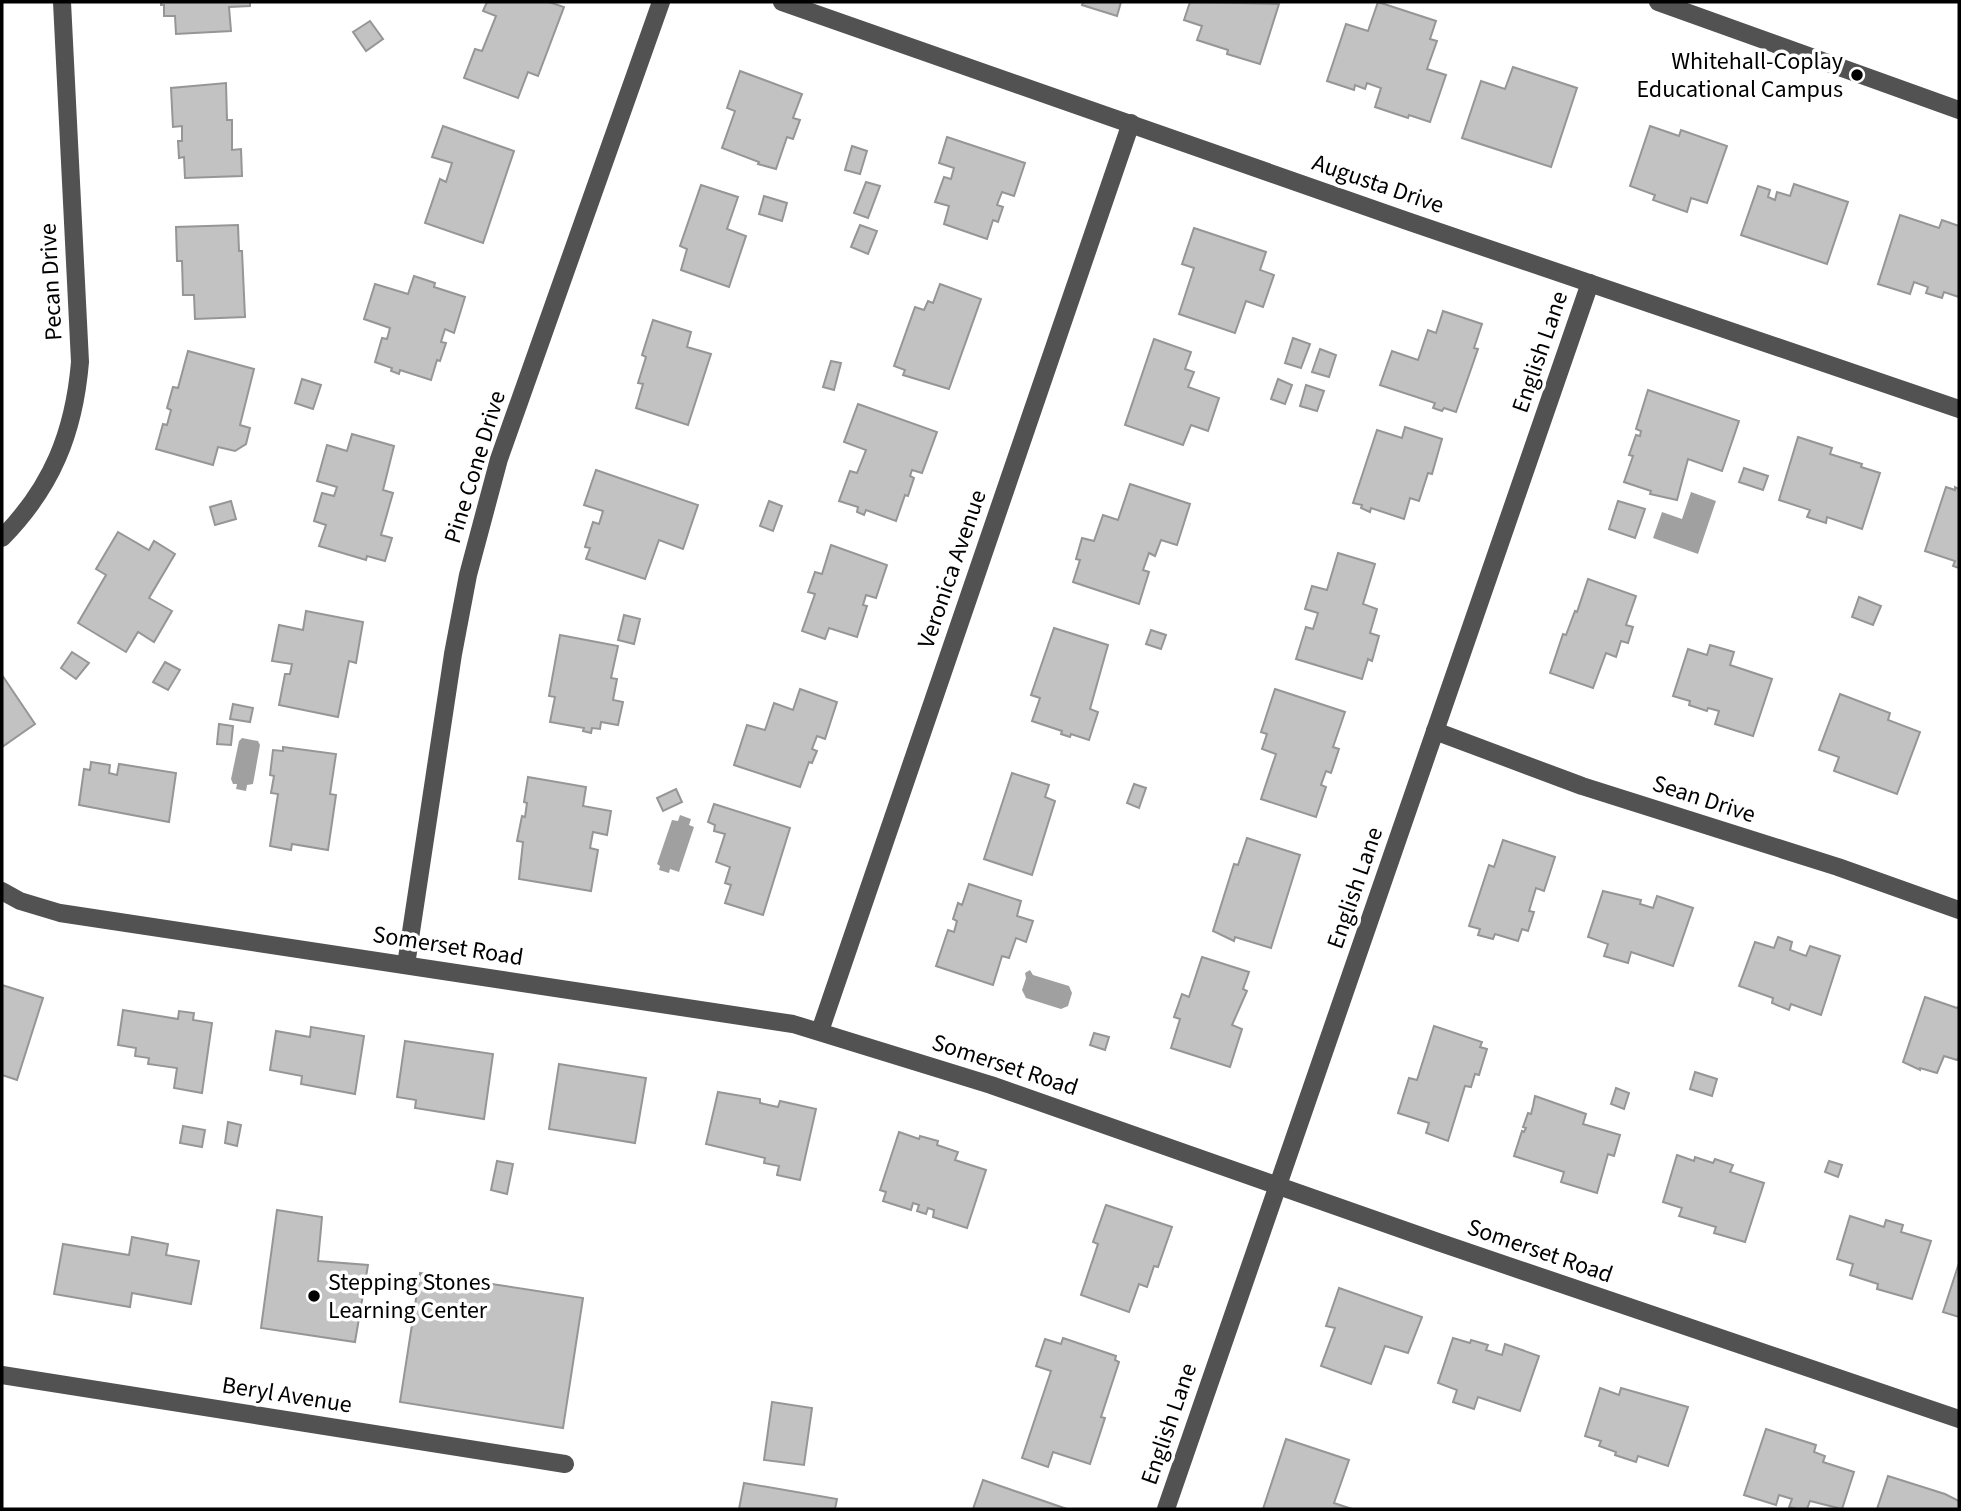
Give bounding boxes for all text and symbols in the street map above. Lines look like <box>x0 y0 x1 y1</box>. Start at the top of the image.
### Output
place label: Whitehall-Coplay Educational Campus <box>1636 44 1843 107</box>
marker: Whitehall-Coplay Educational Campus <box>1849 67 1865 83</box>
street label: Augusta Drive <box>1307 145 1449 223</box>
street label: Pecan Drive <box>30 222 72 342</box>
street label: English Lane <box>1503 286 1577 418</box>
street label: Pine Cone Drive <box>435 386 515 548</box>
street label: Veronica Avenue <box>908 485 996 653</box>
street label: Sean Drive <box>1648 766 1760 832</box>
street label: English Lane <box>1318 822 1392 954</box>
street label: Somerset Road <box>370 917 526 975</box>
street label: Somerset Road <box>927 1025 1083 1105</box>
street label: Somerset Road <box>1462 1210 1618 1292</box>
place label: Stepping Stones Learning Center <box>328 1265 491 1328</box>
marker: Stepping Stones Learning Center <box>306 1288 322 1304</box>
street label: English Lane <box>1132 1358 1206 1490</box>
street label: Beryl Avenue <box>220 1367 354 1423</box>

